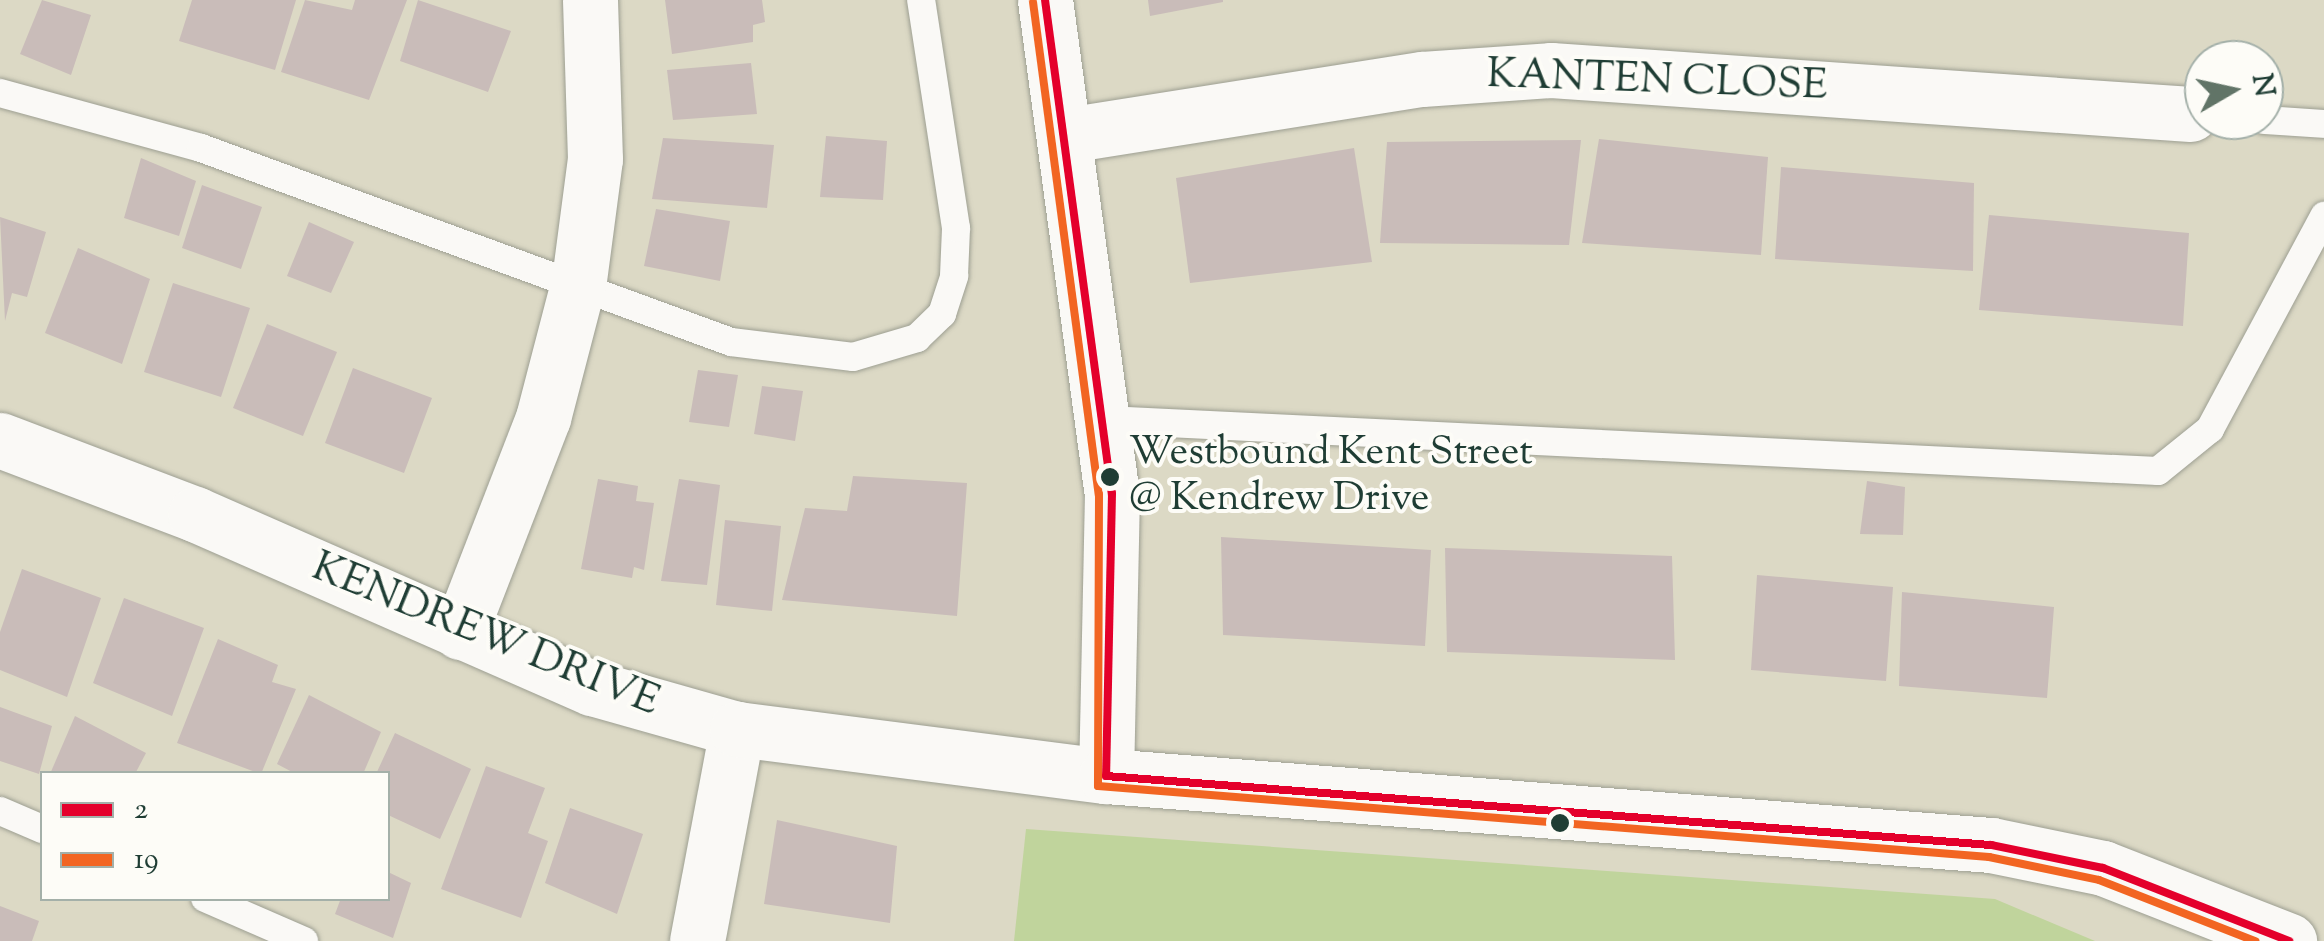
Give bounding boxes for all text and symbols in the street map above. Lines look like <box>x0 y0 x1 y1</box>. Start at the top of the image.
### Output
north arrow <box>2184 40 2284 140</box>
street label: KANTEN CLOSE <box>1486 51 1828 113</box>
text: N <box>2240 71 2283 100</box>
place label: Westbound Kent Street @ Kendrew Drive <box>1129 430 1533 524</box>
marker: Westbound Kent Street @ Kendrew Drive <box>1100 467 1120 487</box>
street label: KENDREW DRIVE <box>304 543 666 729</box>
legend <box>40 771 390 901</box>
text: 2 <box>134 789 148 832</box>
unlabelled marker <box>1550 813 1570 833</box>
text: 19 <box>134 839 158 882</box>

